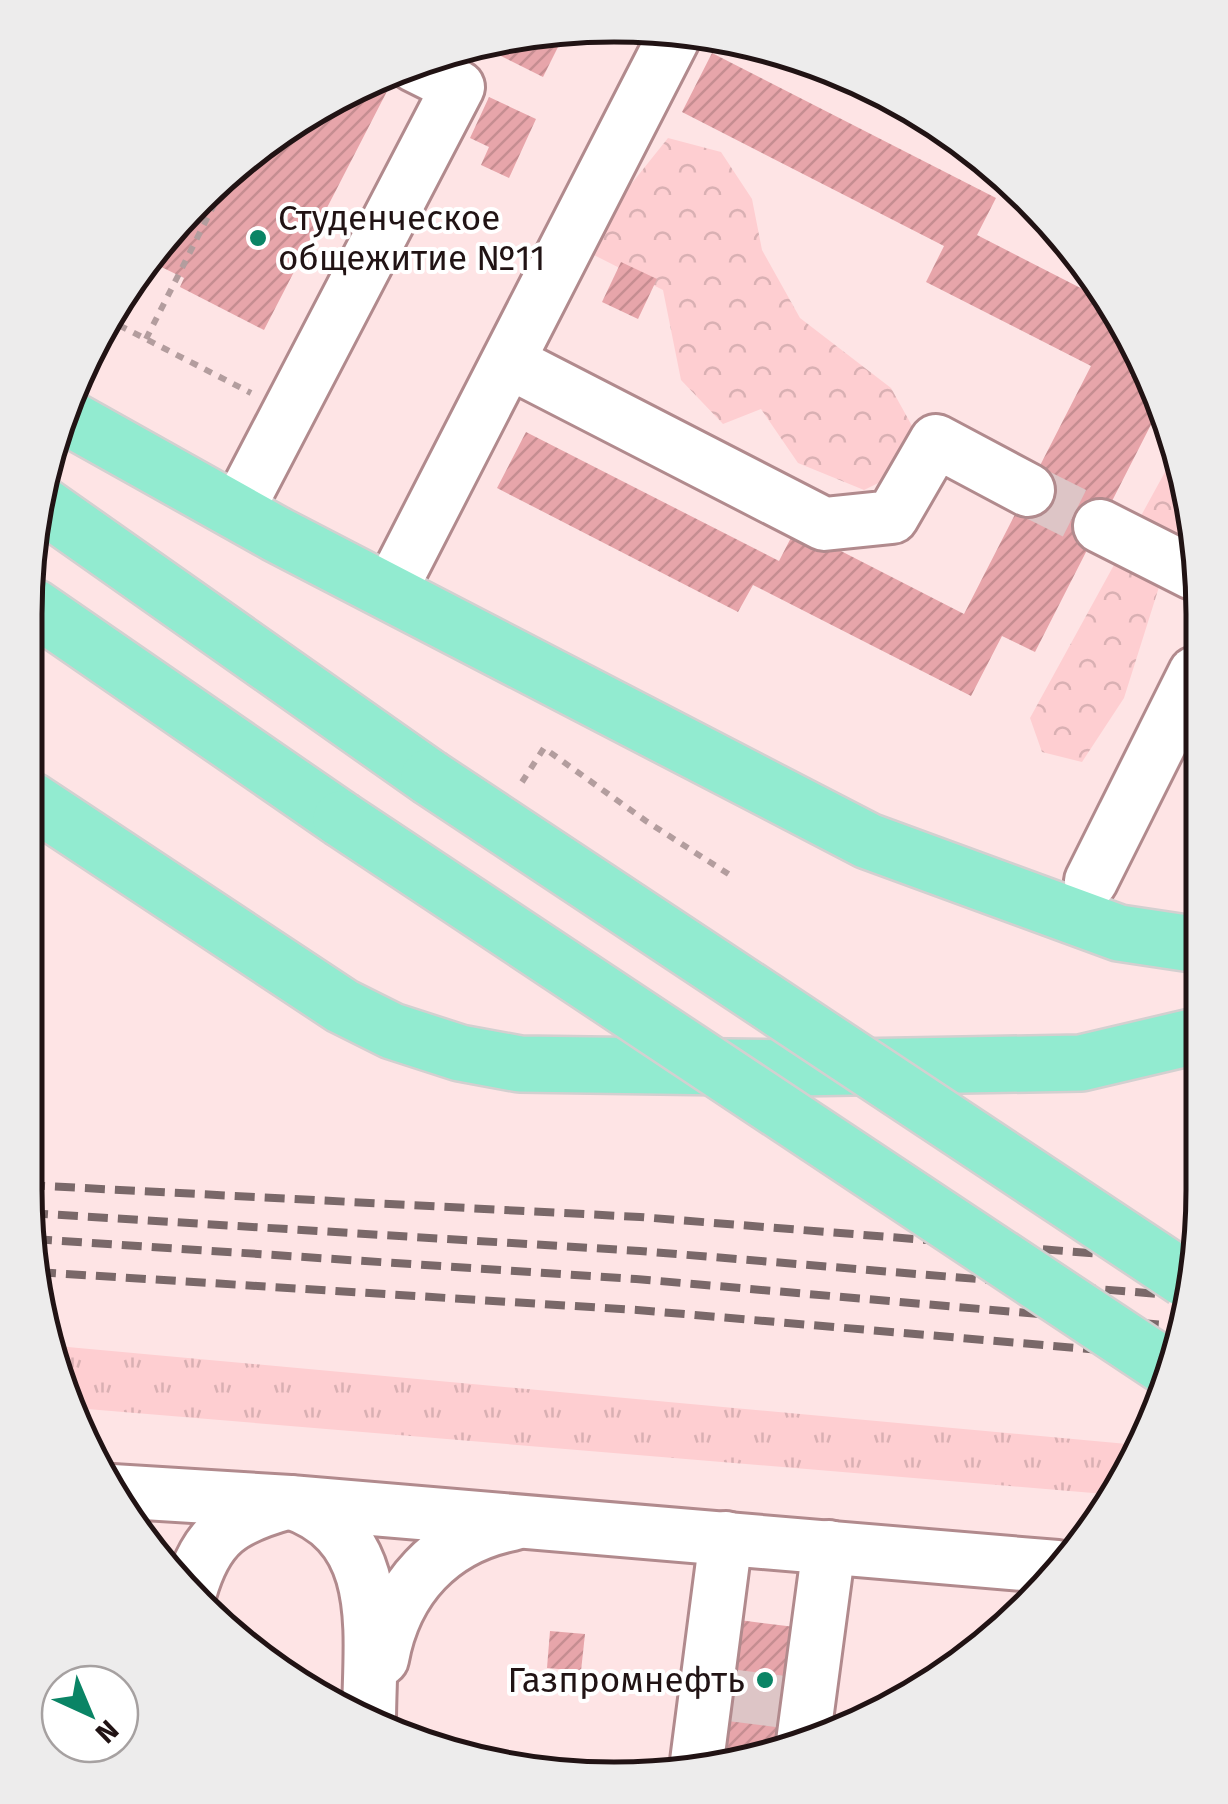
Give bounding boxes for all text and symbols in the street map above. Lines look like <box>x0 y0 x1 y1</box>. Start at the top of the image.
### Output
place label: Студенческое общежитие №11 <box>278 197 545 279</box>
marker: Студенческое общежитие №11 <box>247 227 269 249</box>
place label: Газпромнефть <box>507 1659 745 1701</box>
north arrow <box>40 1664 140 1764</box>
marker: Газпромнефть <box>754 1669 776 1691</box>
text: N <box>89 1713 125 1750</box>

